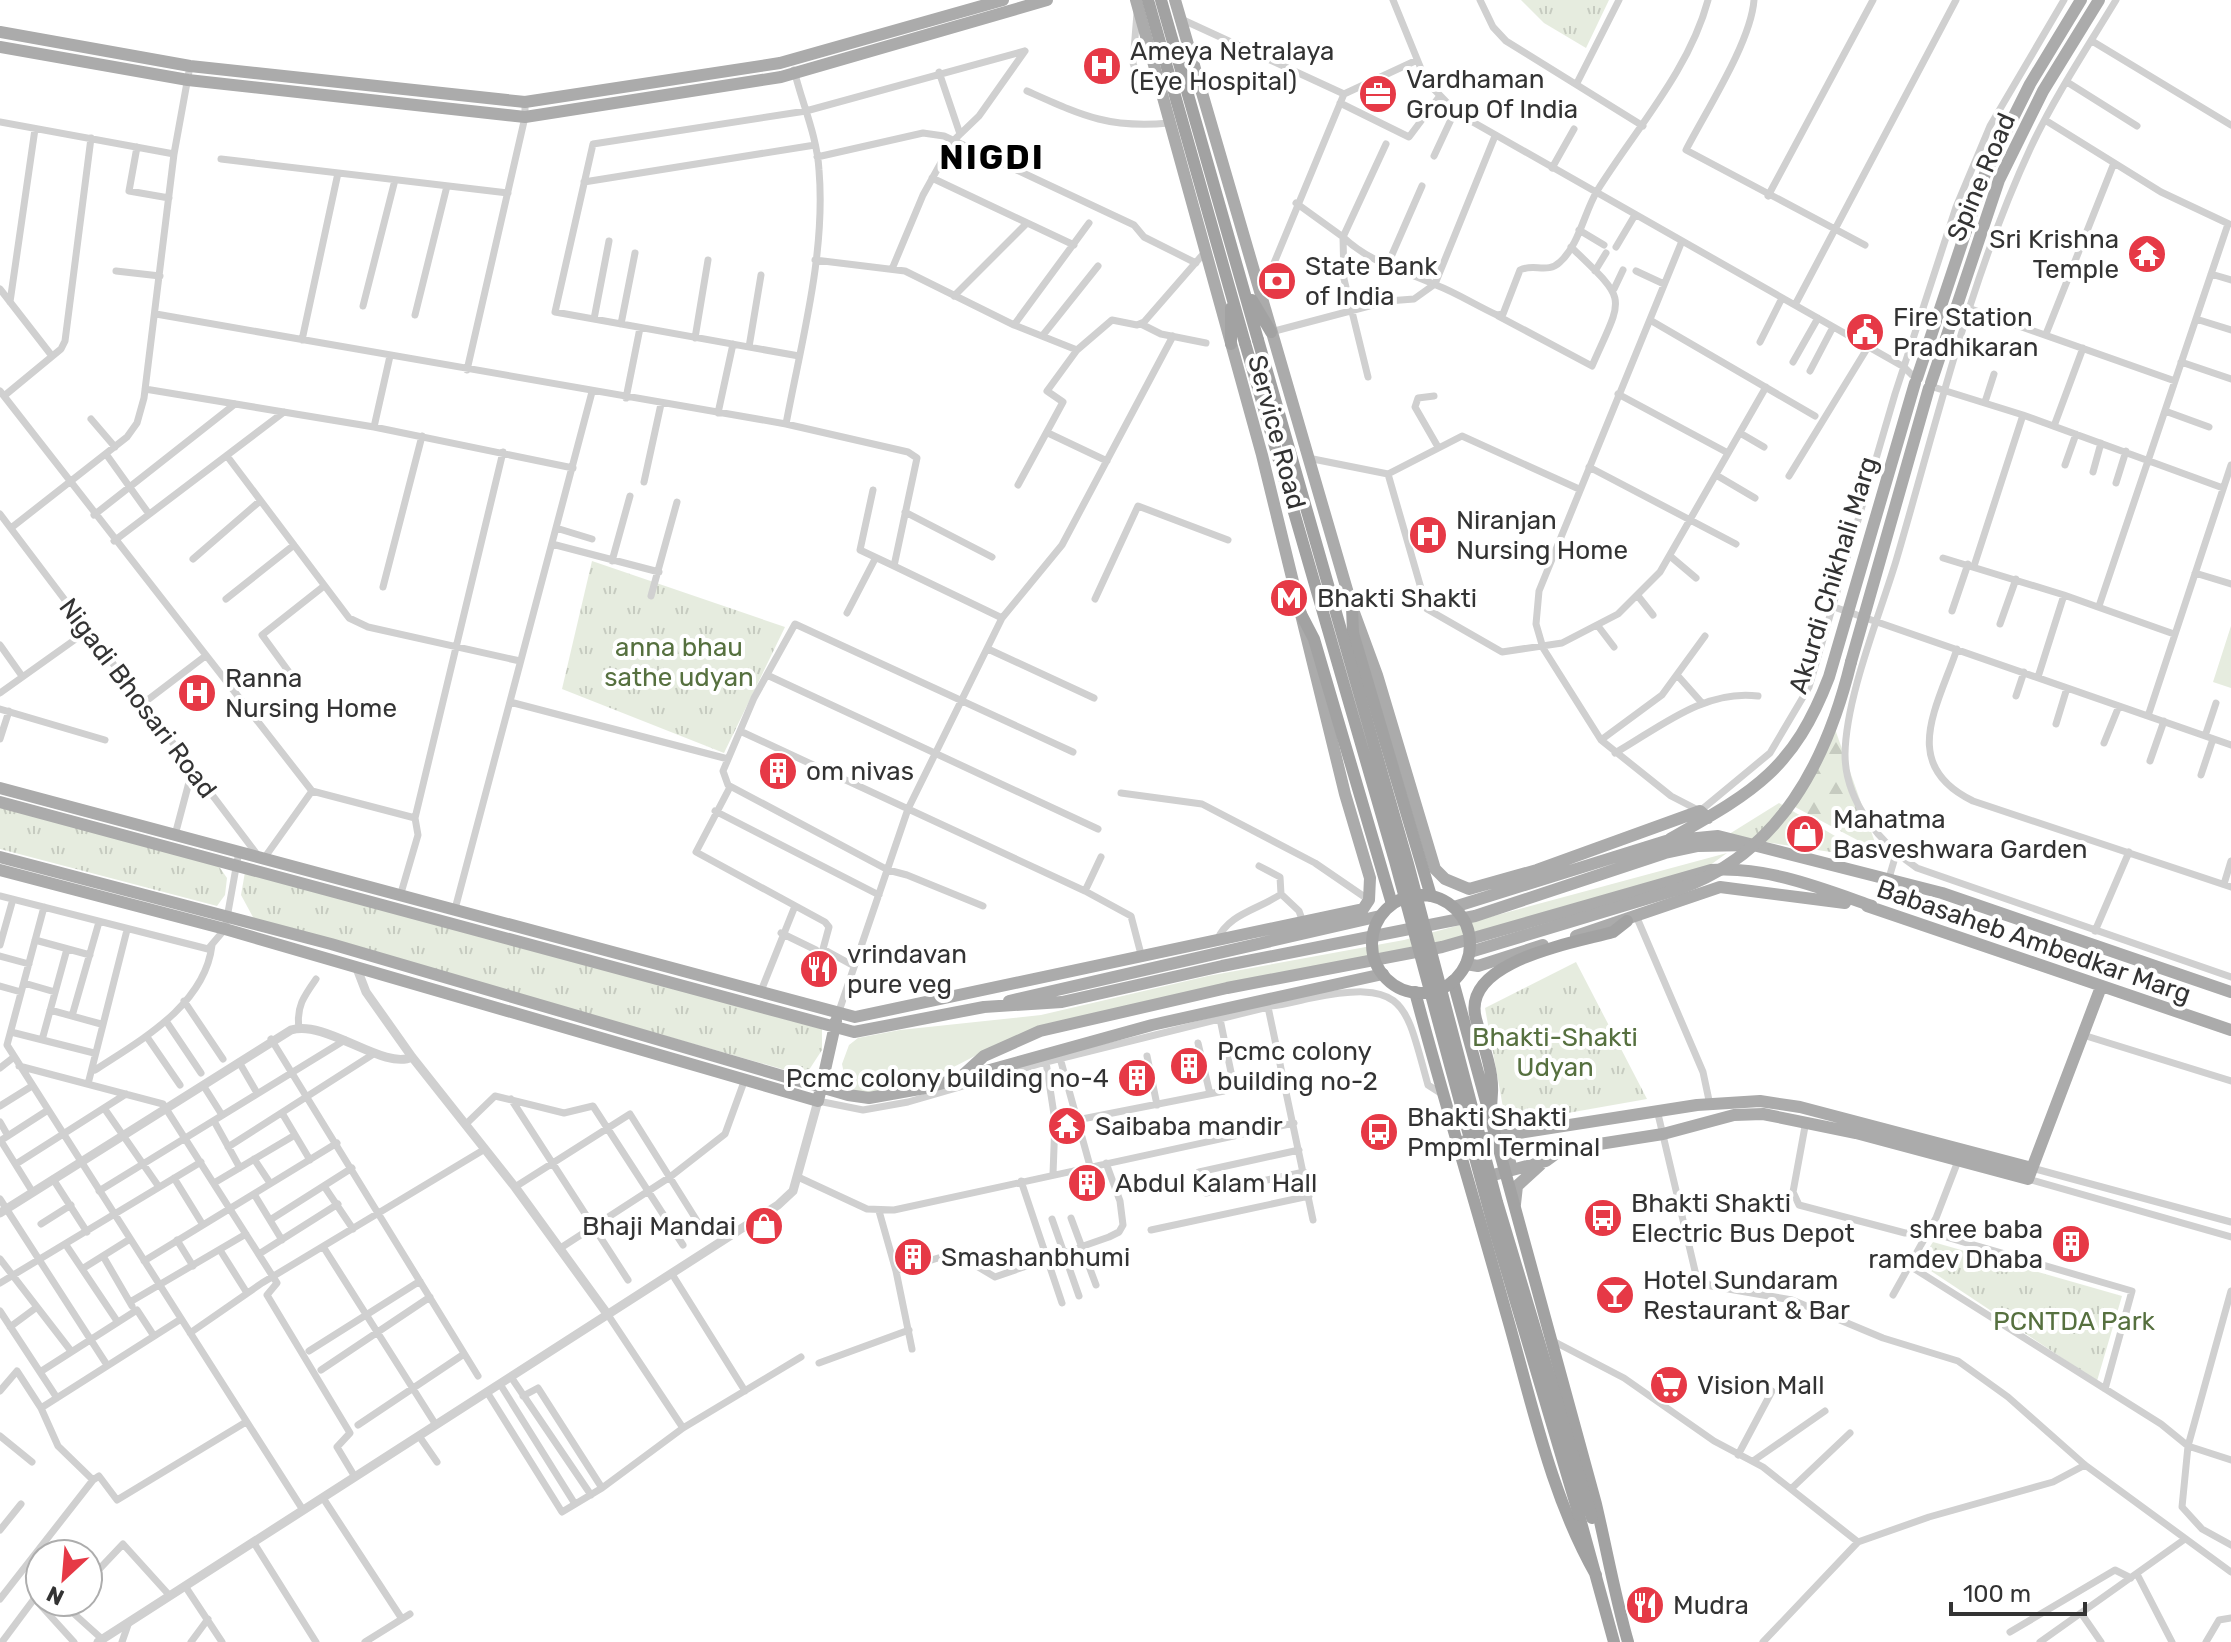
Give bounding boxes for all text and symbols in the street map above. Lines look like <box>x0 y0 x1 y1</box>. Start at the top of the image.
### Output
place label: Ameya Netralaya (Eye Hospital) <box>1130 36 1334 97</box>
hospital icon: Ameya Netralaya (Eye Hospital) <box>1081 45 1123 87</box>
place label: Vardhaman Group Of India <box>1406 64 1578 125</box>
office icon: Vardhaman Group Of India <box>1357 73 1399 115</box>
street label: Spine Road <box>1941 108 2022 246</box>
district label: NIGDI <box>939 137 1045 178</box>
place label: Sri Krishna Temple <box>1989 224 2119 285</box>
temple icon: Sri Krishna Temple <box>2126 233 2168 275</box>
place label: State Bank of India <box>1305 251 1438 312</box>
bank icon: State Bank of India <box>1256 260 1298 302</box>
place label: Fire Station Pradhikaran <box>1893 302 2039 363</box>
public building icon: Fire Station Pradhikaran <box>1844 311 1886 353</box>
street label: Service Road <box>1241 352 1312 513</box>
street label: Akurdi Chikhali Marg <box>1783 453 1884 697</box>
place label: Niranjan Nursing Home <box>1456 505 1628 566</box>
hospital icon: Niranjan Nursing Home <box>1407 514 1449 556</box>
metro station icon: Bhakti Shakti <box>1268 577 1310 619</box>
place label: Bhakti Shakti <box>1317 583 1477 614</box>
street label: Nigadi Bhosari Road <box>52 592 223 804</box>
park label: anna bhau sathe udyan <box>604 632 754 693</box>
place label: Ranna Nursing Home <box>225 663 397 724</box>
hospital icon: Ranna Nursing Home <box>176 672 218 714</box>
building icon: om nivas <box>757 750 799 792</box>
place label: om nivas <box>806 756 914 787</box>
place label: Mahatma Basveshwara Garden <box>1833 804 2088 865</box>
shop icon: Mahatma Basveshwara Garden <box>1784 813 1826 855</box>
street label: Babasaheb Ambedkar Marg <box>1873 873 2195 1010</box>
place label: vrindavan pure veg <box>847 939 967 1000</box>
restaurant icon: vrindavan pure veg <box>798 948 840 990</box>
park label: Bhakti-Shakti Udyan <box>1472 1022 1638 1083</box>
place label: Pcmc colony building no-2 <box>1217 1036 1378 1097</box>
building icon: Pcmc colony building no-2 <box>1168 1045 1210 1087</box>
building icon: Pcmc colony building no-4 <box>1116 1057 1158 1099</box>
place label: Pcmc colony building no-4 <box>786 1063 1109 1094</box>
place label: Bhakti Shakti Pmpml Terminal <box>1407 1102 1600 1163</box>
temple icon: Saibaba mandir <box>1046 1105 1088 1147</box>
place label: Saibaba mandir <box>1095 1111 1283 1142</box>
bus stop icon: Bhakti Shakti Pmpml Terminal <box>1358 1111 1400 1153</box>
building icon: Abdul Kalam Hall <box>1066 1162 1108 1204</box>
place label: Abdul Kalam Hall <box>1115 1168 1317 1199</box>
place label: Bhakti Shakti Electric Bus Depot <box>1631 1188 1855 1249</box>
bus stop icon: Bhakti Shakti Electric Bus Depot <box>1582 1197 1624 1239</box>
shop icon: Bhaji Mandai <box>743 1205 785 1247</box>
place label: Bhaji Mandai <box>582 1211 736 1242</box>
place label: shree baba ramdev Dhaba <box>1868 1214 2043 1275</box>
building icon: shree baba ramdev Dhaba <box>2050 1223 2092 1265</box>
building icon: Smashanbhumi <box>892 1236 934 1278</box>
place label: Smashanbhumi <box>941 1242 1130 1273</box>
place label: Hotel Sundaram Restaurant & Bar <box>1643 1265 1850 1326</box>
bar icon: Hotel Sundaram Restaurant & Bar <box>1594 1274 1636 1316</box>
park label: PCNTDA Park <box>1993 1306 2156 1337</box>
supermarket icon: Vision Mall <box>1648 1364 1690 1406</box>
place label: Vision Mall <box>1697 1370 1824 1401</box>
north arrow <box>24 1538 104 1618</box>
scale bar <box>1951 1566 2085 1616</box>
text: N <box>42 1580 68 1611</box>
text: 100 m <box>1963 1580 2031 1608</box>
restaurant icon: Mudra <box>1624 1584 1666 1626</box>
place label: Mudra <box>1673 1590 1749 1621</box>

